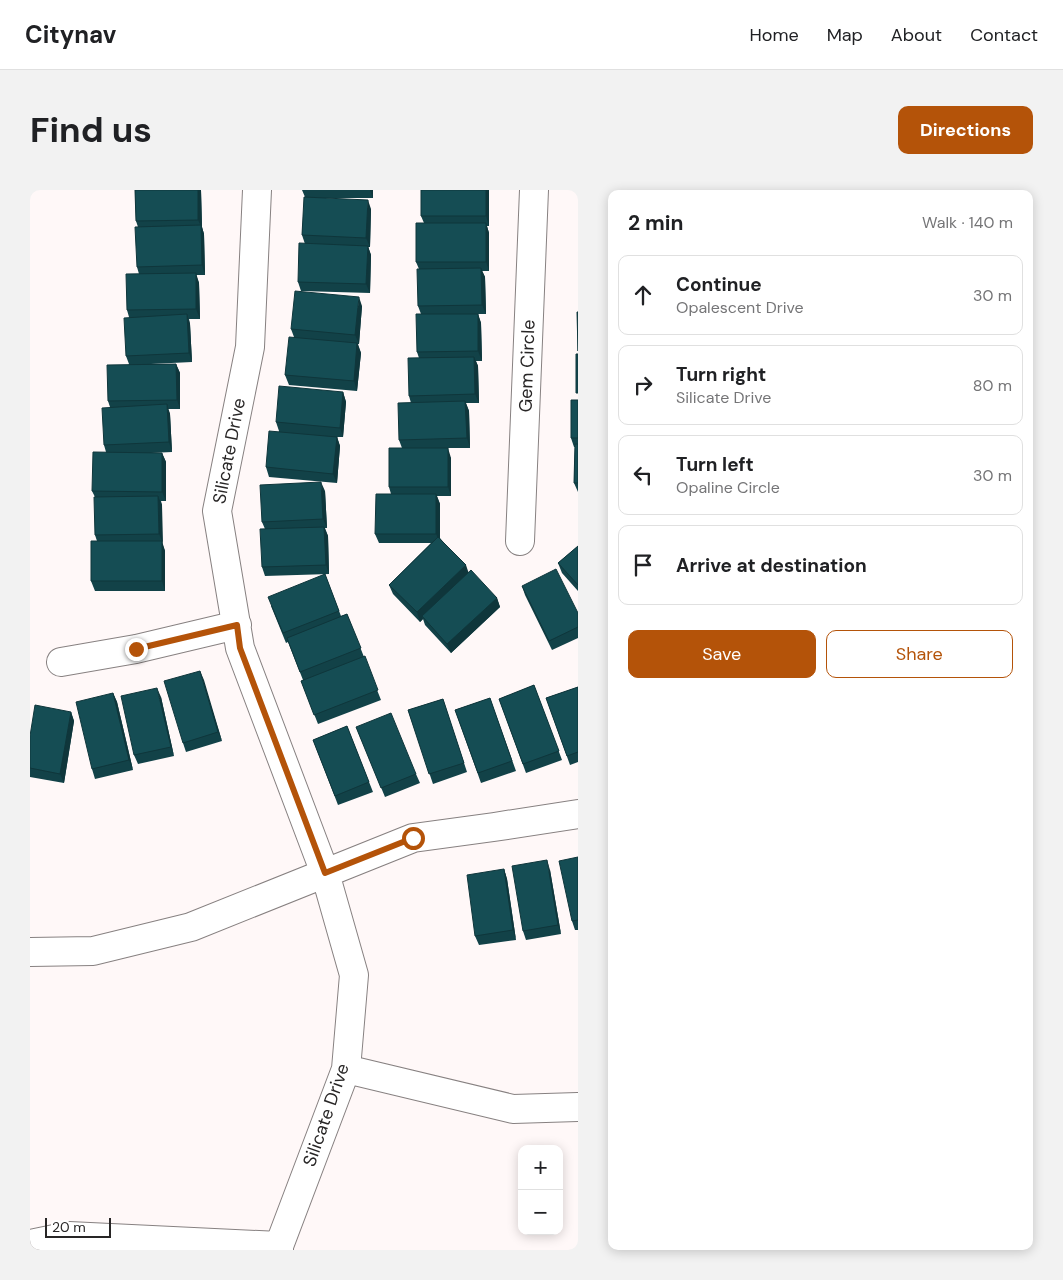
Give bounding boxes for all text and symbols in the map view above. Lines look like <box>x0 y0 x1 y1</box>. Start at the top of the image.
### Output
text: Citynav <box>25 19 116 50</box>
text: Home <box>749 23 799 47</box>
text: Map <box>827 23 863 47</box>
text: About <box>891 23 942 47</box>
text: Contact <box>970 23 1038 47</box>
button: Directions <box>898 106 1033 154</box>
text: Find us <box>30 107 152 153</box>
text: 2 min <box>628 209 684 237</box>
text: Walk · 140 m <box>922 212 1013 233</box>
text: Continue <box>676 272 762 297</box>
icon: ahead <box>629 281 657 309</box>
text: 30 m <box>973 285 1012 306</box>
text: Opalescent Drive <box>676 297 804 318</box>
street label: Gem Circle <box>513 319 541 413</box>
text: Turn right <box>676 362 766 387</box>
icon: right <box>629 371 657 399</box>
text: 80 m <box>973 375 1012 396</box>
text: Silicate Drive <box>676 387 771 408</box>
street label: Silicate Drive <box>207 396 251 506</box>
text: Turn left <box>676 452 754 477</box>
icon: left <box>629 461 657 489</box>
text: 30 m <box>973 465 1012 486</box>
text: Opaline Circle <box>676 477 780 498</box>
icon: arrive <box>629 551 657 579</box>
text: Arrive at destination <box>676 553 867 578</box>
button: Save <box>628 630 816 678</box>
button: Share <box>826 630 1013 678</box>
route end <box>125 638 148 661</box>
route start <box>402 827 425 850</box>
street label: Silicate Drive <box>297 1060 355 1170</box>
map controls <box>518 1145 563 1235</box>
button: + <box>518 1145 563 1190</box>
button: − <box>518 1190 563 1235</box>
scale bar <box>45 1215 111 1238</box>
text: 20 m <box>52 1218 86 1236</box>

